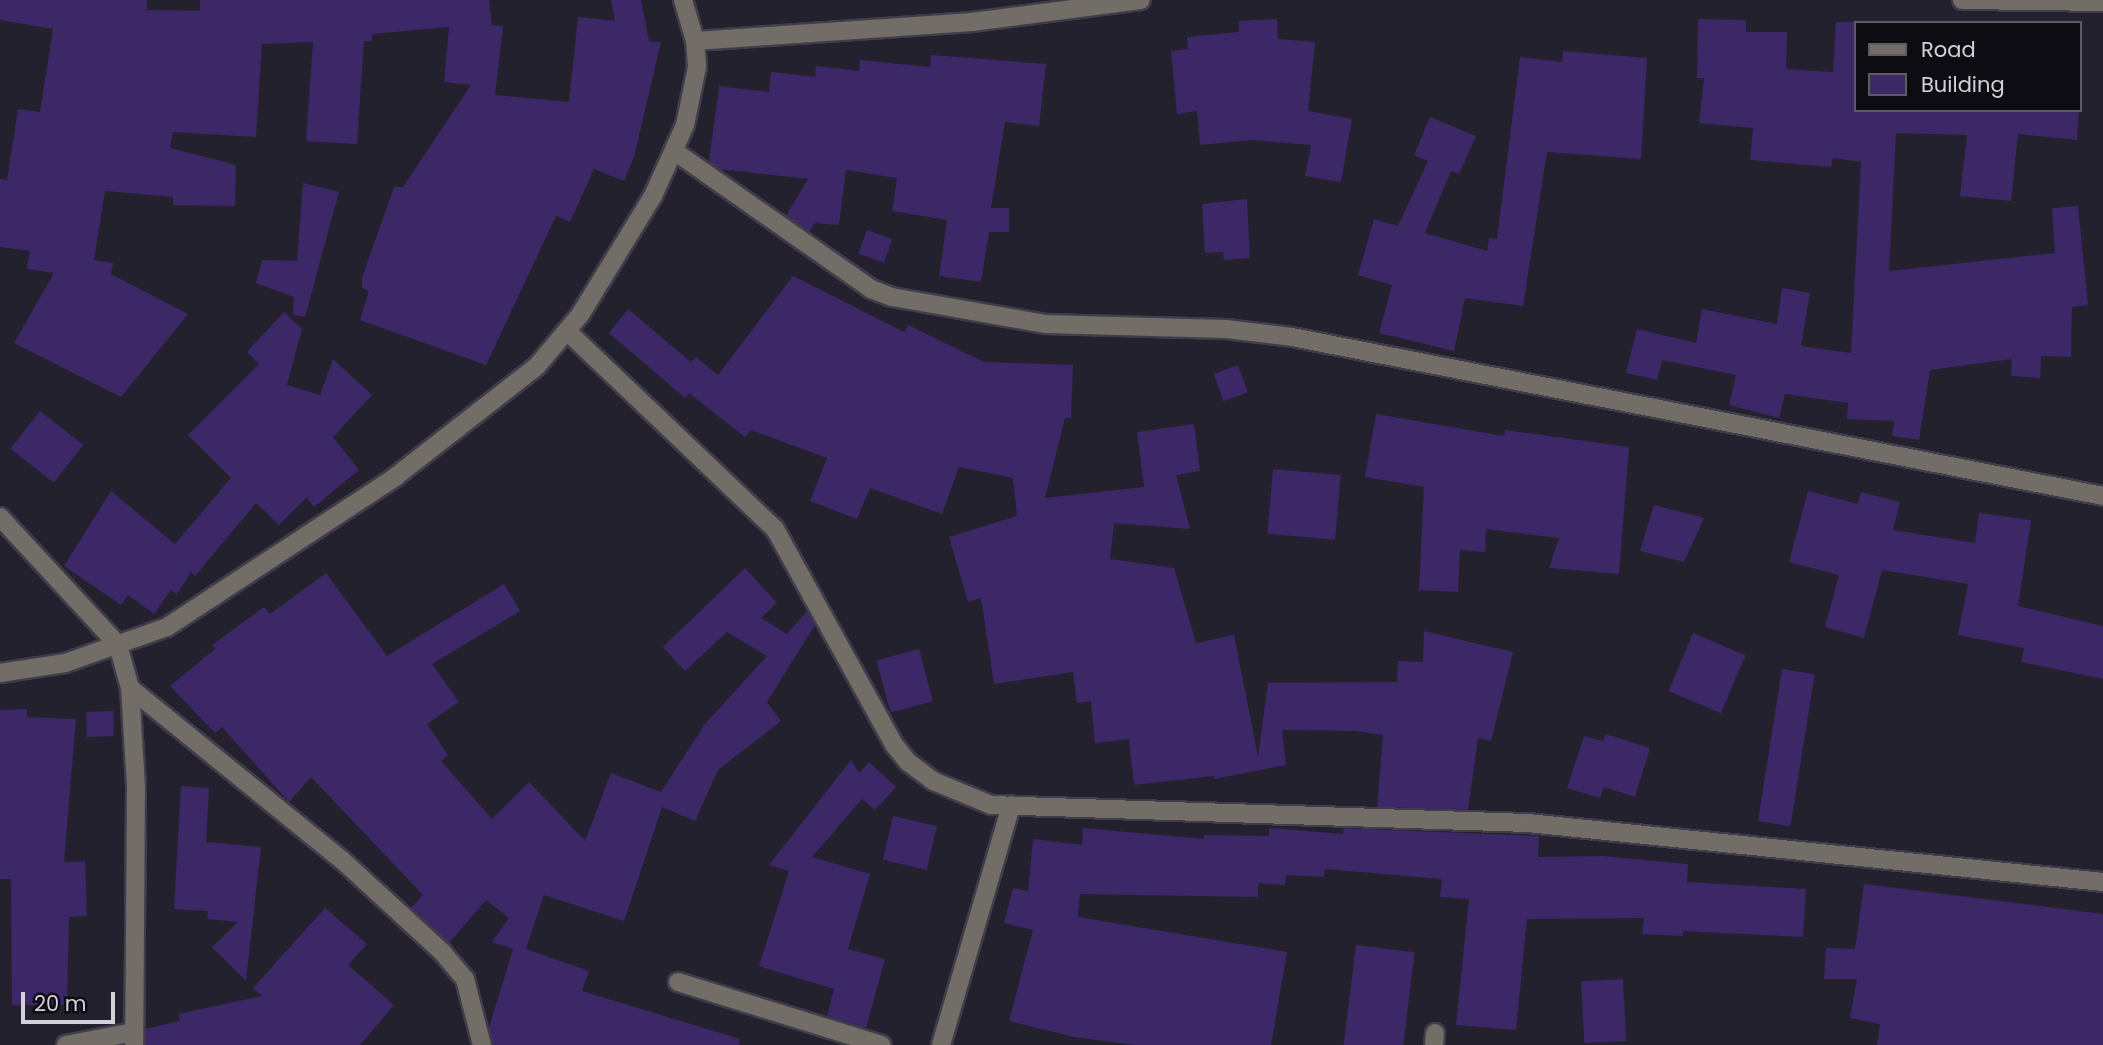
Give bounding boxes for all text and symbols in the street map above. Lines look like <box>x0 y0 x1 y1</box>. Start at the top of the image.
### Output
legend <box>1854 21 2082 112</box>
text: Road <box>1921 35 1976 64</box>
text: Building <box>1921 70 2005 99</box>
scale bar <box>24 978 119 1022</box>
text: 20 m <box>34 989 87 1018</box>

